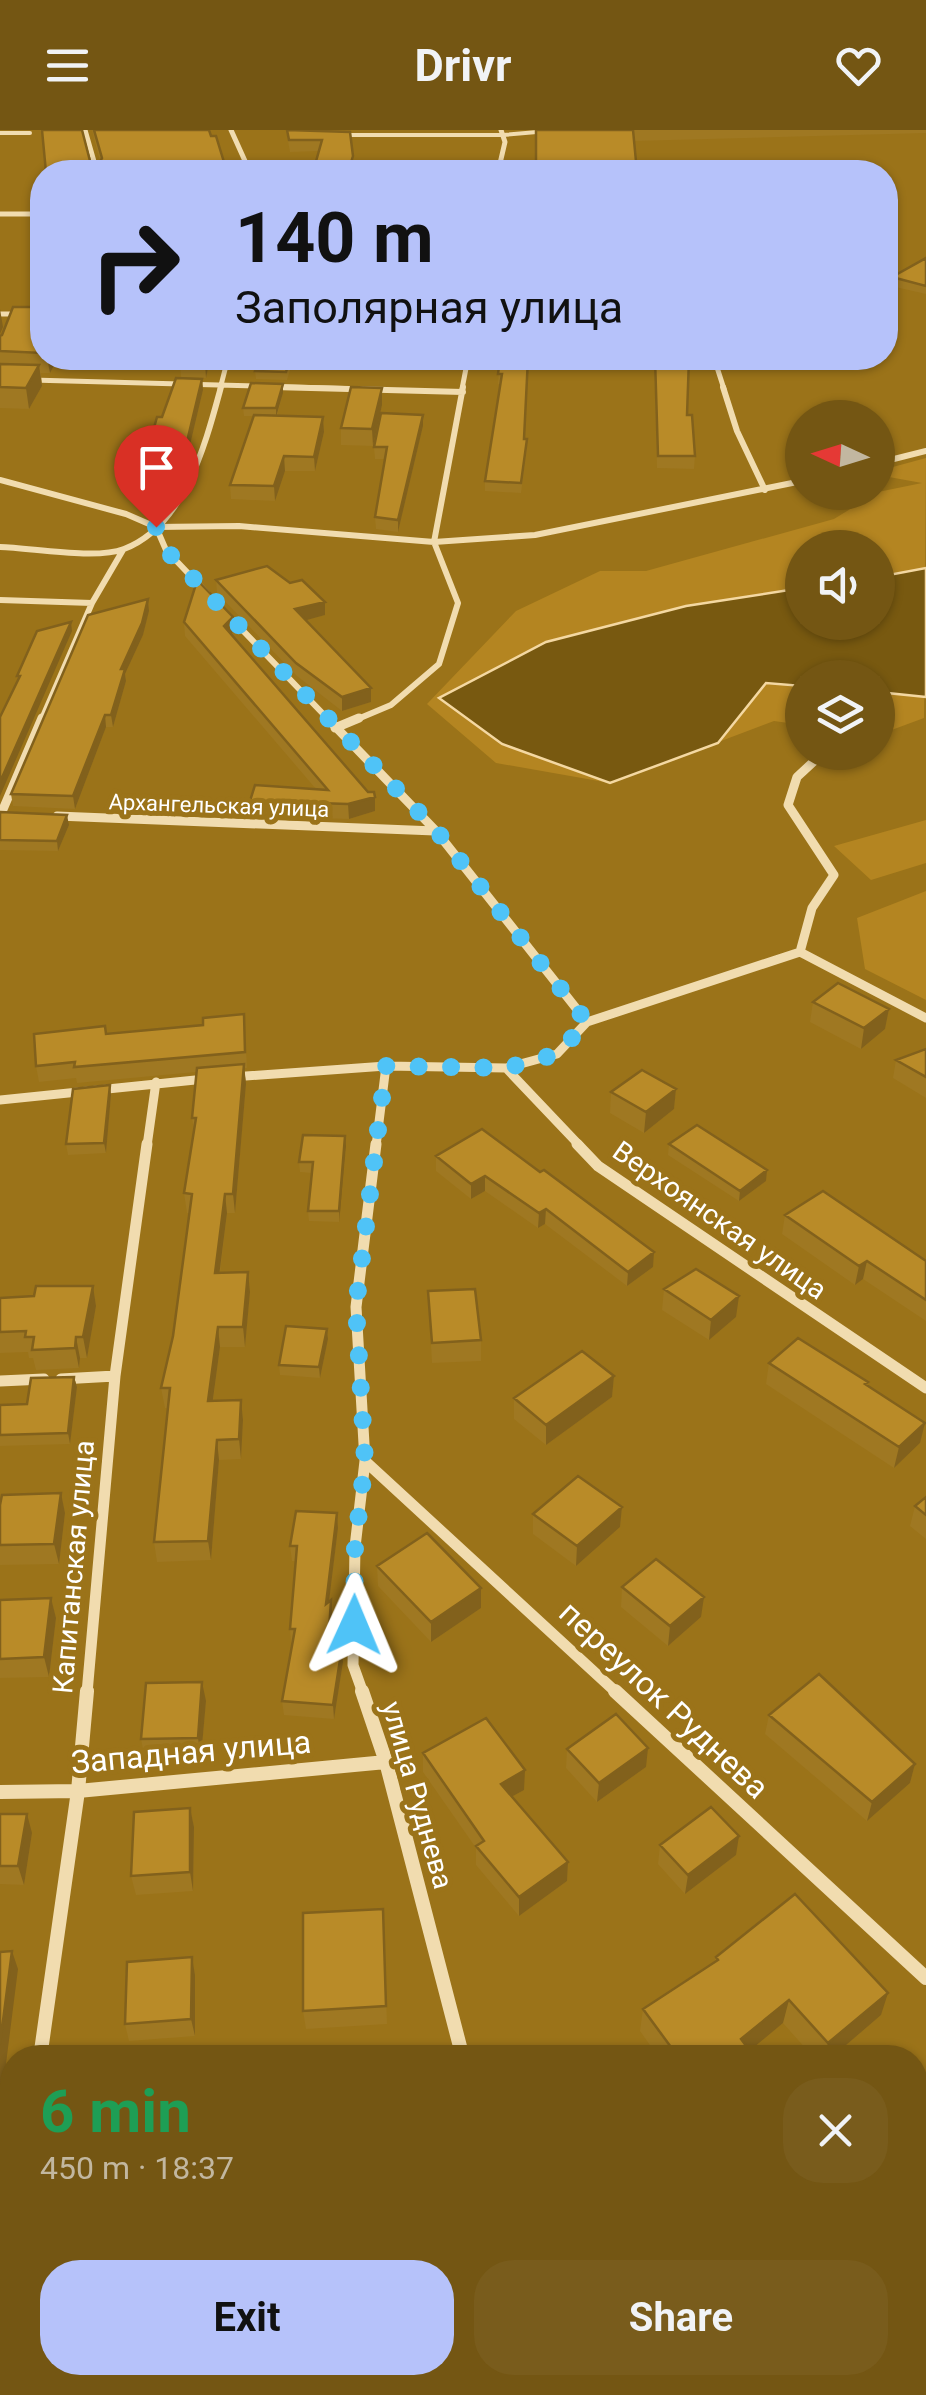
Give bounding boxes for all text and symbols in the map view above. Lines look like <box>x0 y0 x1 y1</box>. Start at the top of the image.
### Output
icon: menu <box>40 38 95 93</box>
icon: heart <box>831 38 886 93</box>
text: Drivr <box>415 39 511 92</box>
text: 140 m <box>235 197 434 279</box>
icon: right <box>70 200 200 330</box>
text: Заполярная улица <box>235 281 623 334</box>
north arrow <box>785 400 895 510</box>
map controls <box>785 400 895 770</box>
pin <box>114 425 199 528</box>
icon: arrive <box>129 440 184 495</box>
button: sound <box>785 530 895 640</box>
button: layers <box>785 660 895 770</box>
street label: Архангельская улица <box>108 789 330 822</box>
street label: Верхоянская улица <box>607 1134 833 1307</box>
street label: Капитанская улица <box>46 1439 101 1695</box>
position arrow <box>302 1573 406 1677</box>
street label: переулок Руднева <box>552 1593 776 1807</box>
street label: улица Руднева <box>375 1698 460 1893</box>
street label: Западная улица <box>69 1723 313 1781</box>
text: 6 min <box>40 2076 191 2147</box>
button: close <box>783 2078 888 2183</box>
text: 450 m · 18:37 <box>40 2149 234 2187</box>
button: Exit <box>40 2260 454 2375</box>
button: Share <box>474 2260 888 2375</box>

